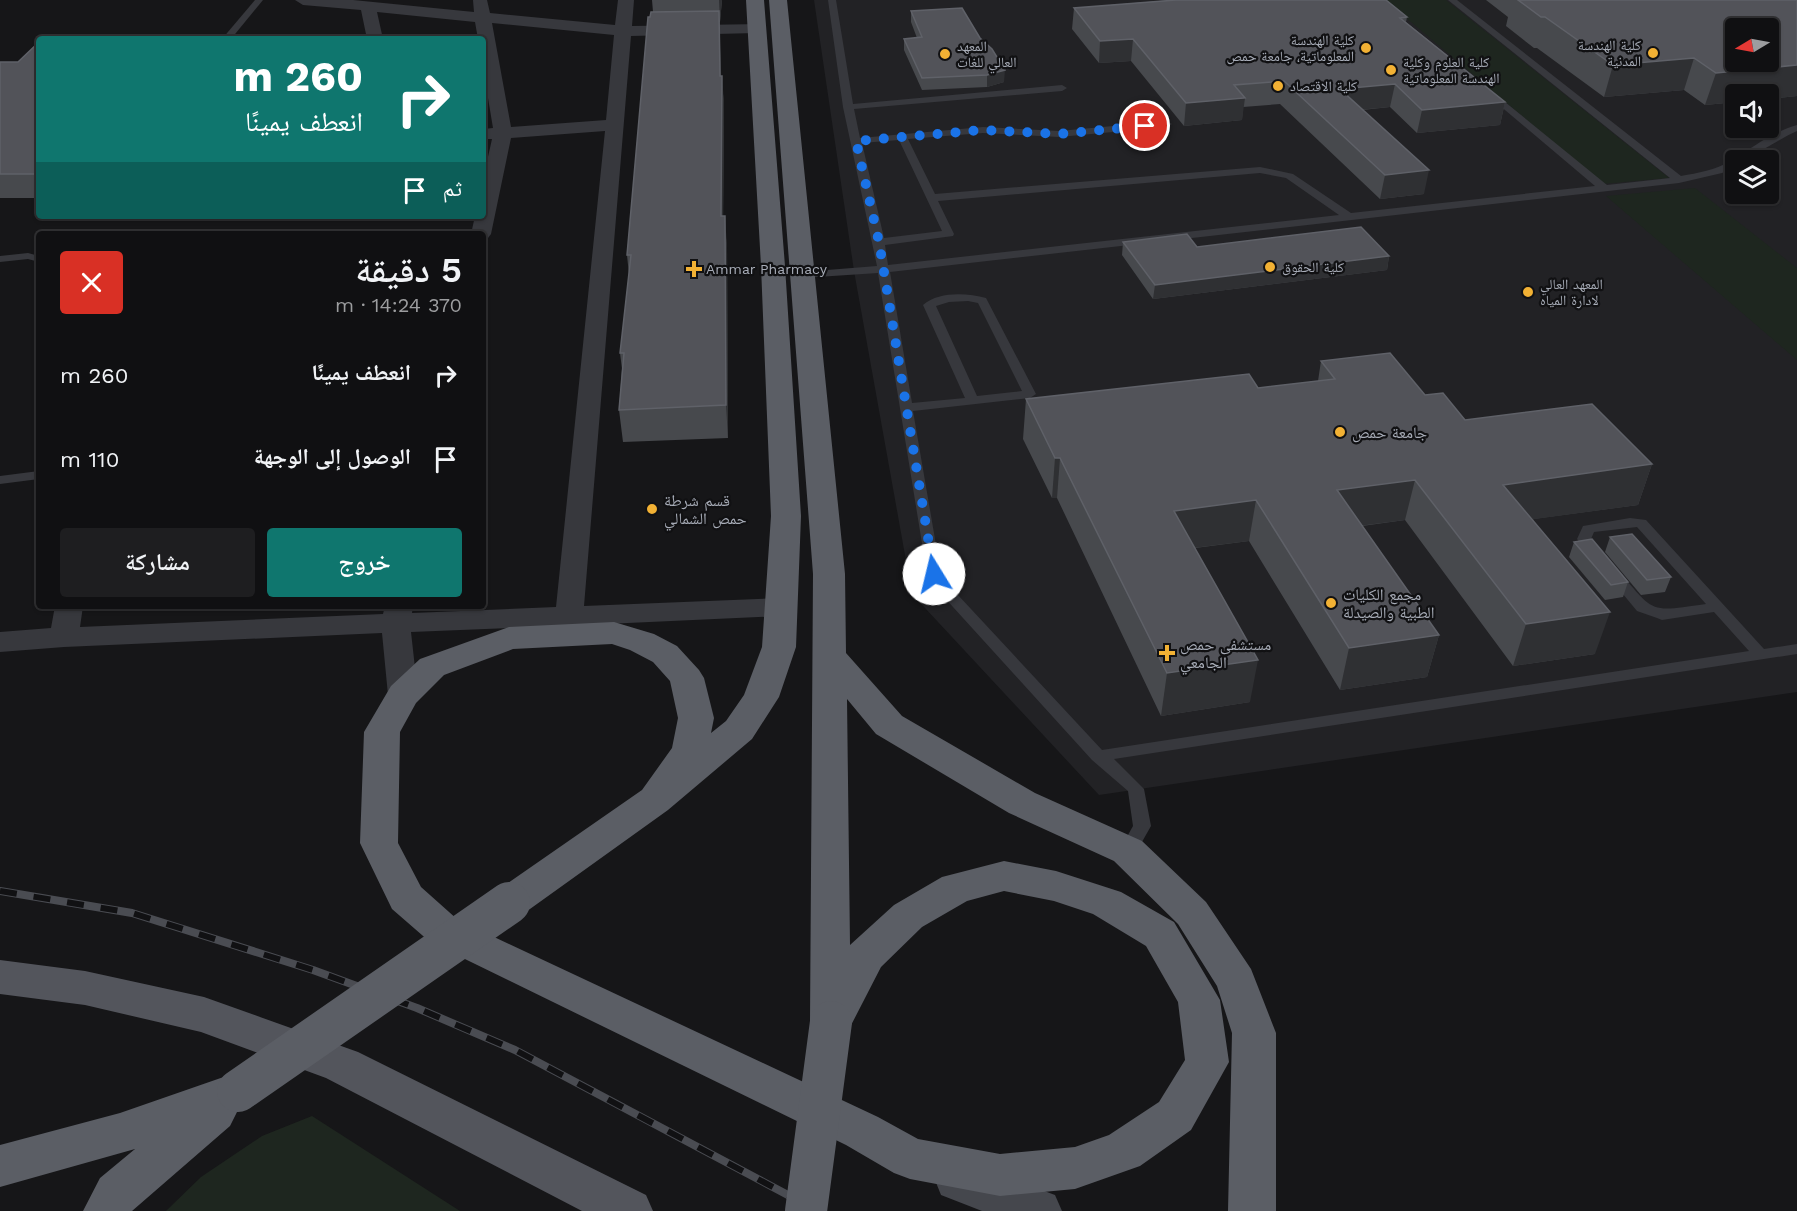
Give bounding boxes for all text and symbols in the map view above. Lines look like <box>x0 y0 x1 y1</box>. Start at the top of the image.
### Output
north arrow <box>1725 18 1779 72</box>
map controls <box>1725 18 1779 204</box>
place label: كلية الهندسة المعلوماتية، جامعة حمص <box>1227 32 1354 65</box>
place label: كلية الهندسة المدنية <box>1578 37 1641 69</box>
place label: المعهد العالي للغات <box>957 38 1017 74</box>
marker: كلية الهندسة المعلوماتية، جامعة حمص <box>1359 41 1373 55</box>
marker: كلية الهندسة المدنية <box>1646 46 1660 60</box>
marker: المعهد العالي للغات <box>938 47 952 61</box>
text: 260 m <box>234 52 363 101</box>
place label: كلية العلوم وكلية الهندسة المعلوماتية <box>1403 54 1500 87</box>
icon: right <box>384 60 462 138</box>
marker: كلية العلوم وكلية الهندسة المعلوماتية <box>1384 63 1398 77</box>
place label: كلية الاقتصاد <box>1290 78 1357 94</box>
marker: كلية الاقتصاد <box>1271 79 1285 93</box>
button: sound <box>1725 84 1779 138</box>
pin <box>1119 100 1170 151</box>
text: انعطف يمينًا <box>245 106 363 138</box>
icon: arrive <box>1128 109 1161 142</box>
button: layers <box>1725 150 1779 204</box>
icon: arrive <box>398 174 431 207</box>
text: ثم <box>443 176 462 201</box>
text: 5 دقيقة <box>355 249 462 291</box>
button: close <box>60 251 123 314</box>
place label: كلية الحقوق <box>1282 259 1344 276</box>
marker: كلية الحقوق <box>1263 260 1277 274</box>
place label: Ammar Pharmacy <box>706 261 828 277</box>
marker: Ammar Pharmacy <box>687 262 701 276</box>
place label: المعهد العالي لادارة المياه <box>1540 276 1603 309</box>
marker: المعهد العالي لادارة المياه <box>1521 285 1535 299</box>
text: 370 m · 14:24 <box>335 293 462 317</box>
icon: right <box>429 359 462 392</box>
text: انعطف يمينًا <box>311 360 411 385</box>
text: 260 m <box>60 363 128 388</box>
place label: جامعة حمص <box>1352 423 1427 443</box>
marker: جامعة حمص <box>1333 425 1347 439</box>
icon: arrive <box>429 443 462 476</box>
text: الوصول إلى الوجهة <box>254 444 411 469</box>
text: 110 m <box>60 447 119 472</box>
place label: قسم شرطة حمص الشمالي <box>664 491 747 531</box>
marker: قسم شرطة حمص الشمالي <box>645 502 659 516</box>
button: مشاركة <box>60 528 255 597</box>
button: خروج <box>267 528 462 597</box>
position arrow <box>902 542 966 606</box>
place label: مجمع الكليات الطبية والصيدلة <box>1343 585 1435 622</box>
marker: مجمع الكليات الطبية والصيدلة <box>1324 596 1338 610</box>
place label: مستشفى حمص الجامعي <box>1180 635 1271 675</box>
marker: مستشفى حمص الجامعي <box>1158 644 1176 662</box>

